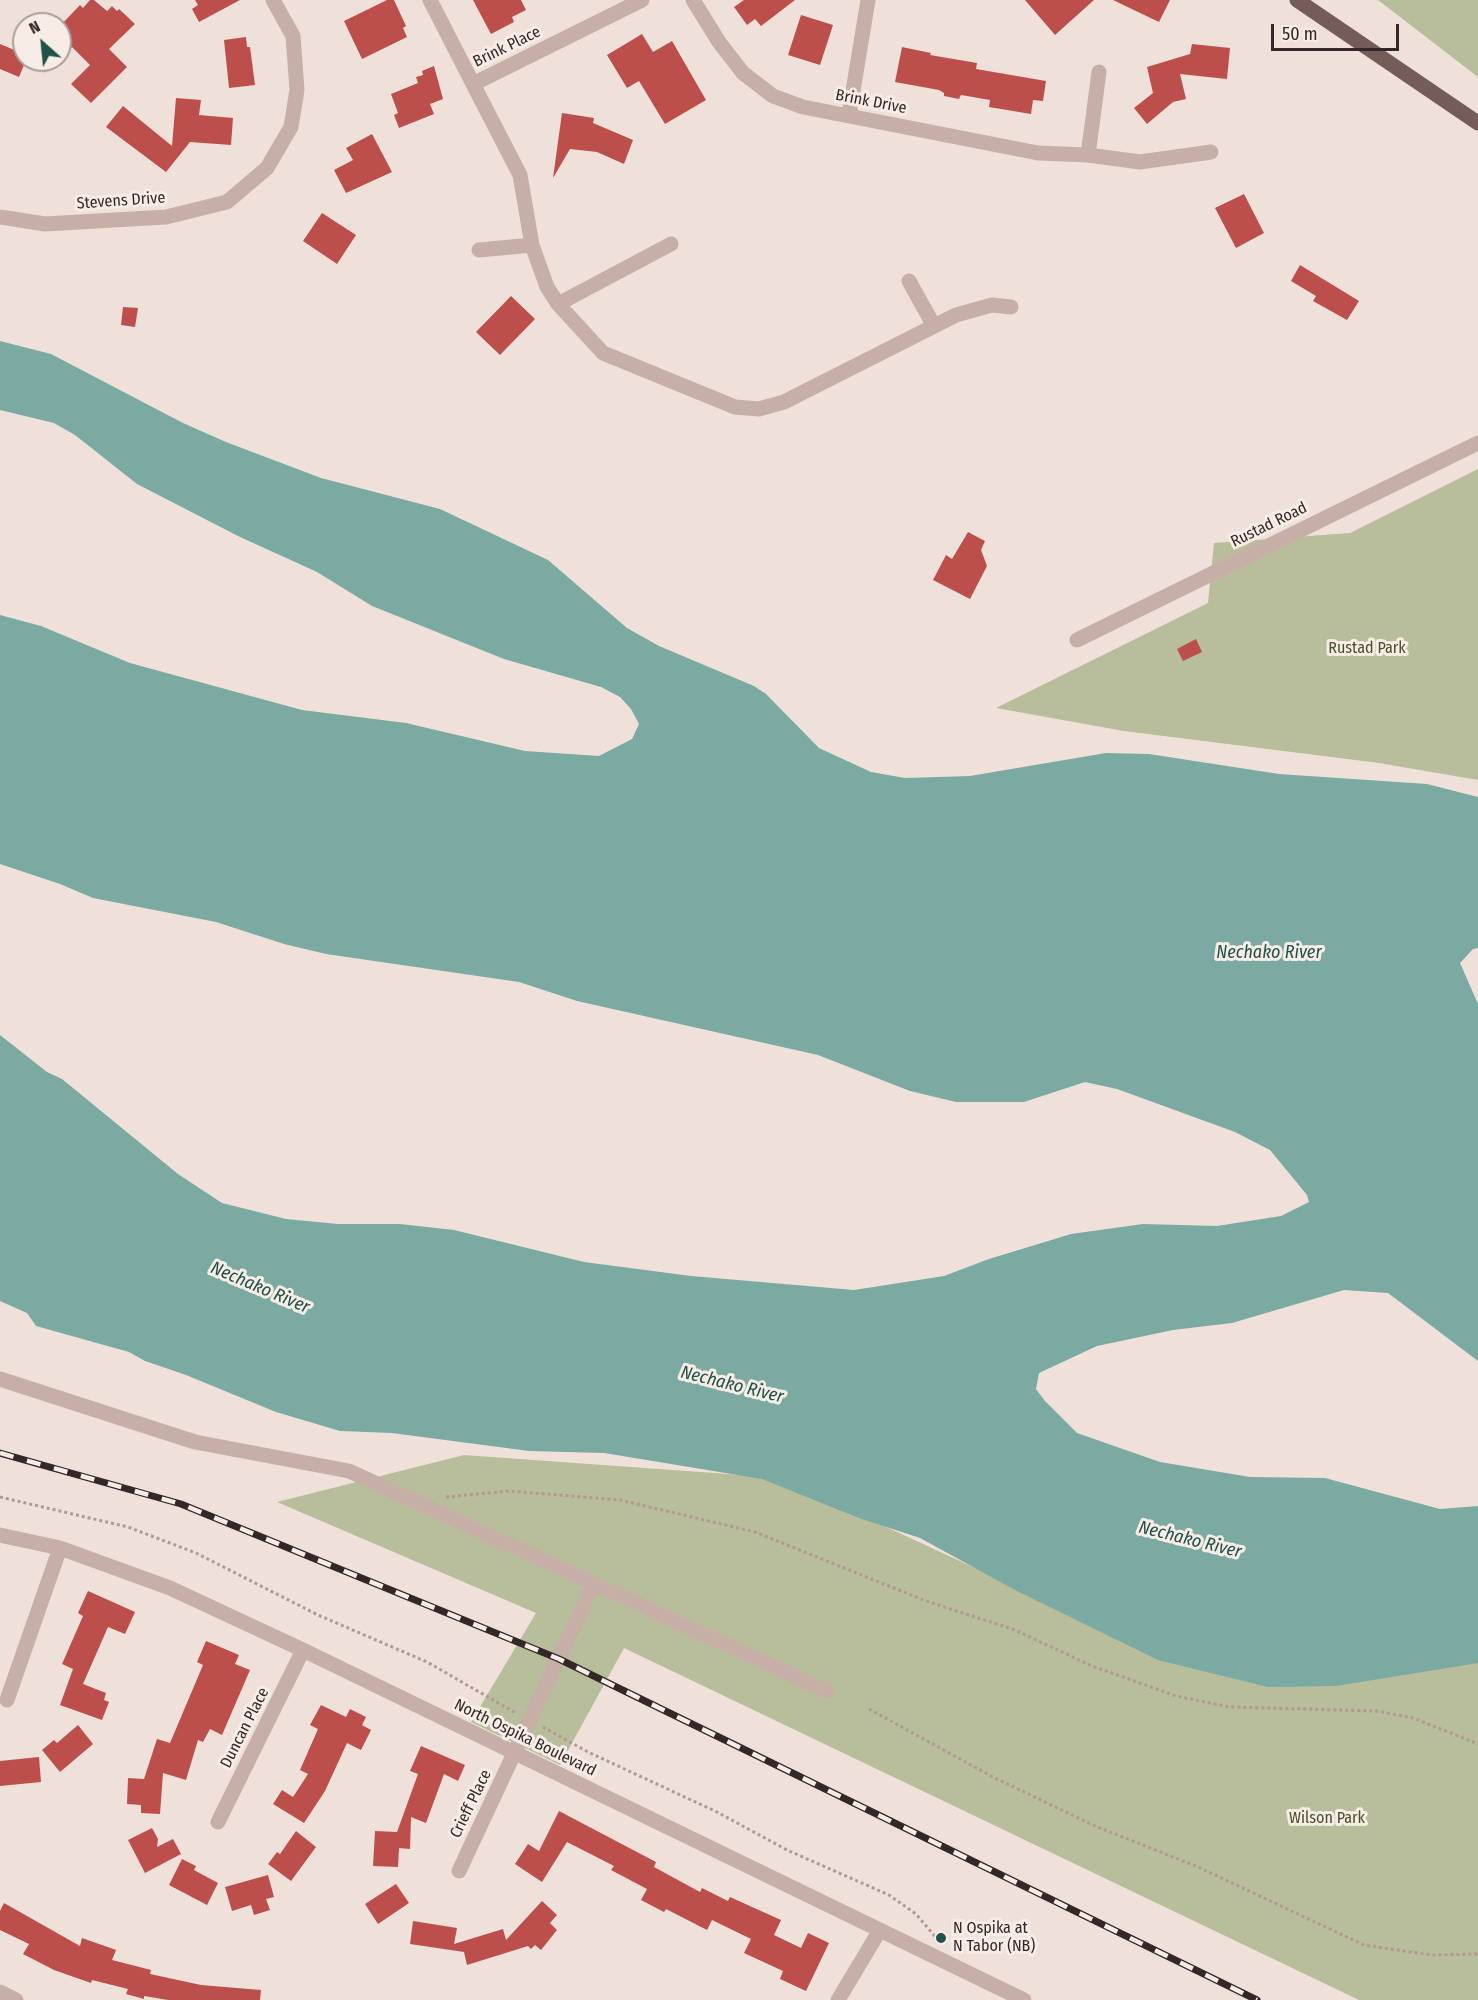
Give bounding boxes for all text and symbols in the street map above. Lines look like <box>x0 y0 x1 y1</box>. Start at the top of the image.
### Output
north arrow <box>12 12 72 72</box>
scale bar <box>1274 12 1402 50</box>
text: N <box>26 17 43 38</box>
street label: Brink Place <box>470 22 544 72</box>
text: 50 m <box>1282 23 1318 45</box>
street label: Brink Drive <box>834 86 908 118</box>
street label: Stevens Drive <box>76 188 166 214</box>
street label: Rustad Road <box>1228 498 1310 552</box>
park label: Rustad Park <box>1328 639 1406 659</box>
water label: Nechako River <box>1216 942 1322 964</box>
water label: Nechako River <box>207 1257 313 1319</box>
water label: Nechako River <box>678 1362 786 1408</box>
water label: Nechako River <box>1136 1517 1244 1563</box>
street label: Duncan Place <box>217 1685 273 1771</box>
street label: North Ospika Boulevard <box>451 1695 599 1781</box>
street label: Crieff Place <box>446 1767 496 1841</box>
park label: Wilson Park <box>1289 1809 1365 1829</box>
place label: N Ospika at N Tabor (NB) <box>953 1919 1035 1957</box>
marker: N Ospika at N Tabor (NB) <box>934 1931 948 1945</box>

